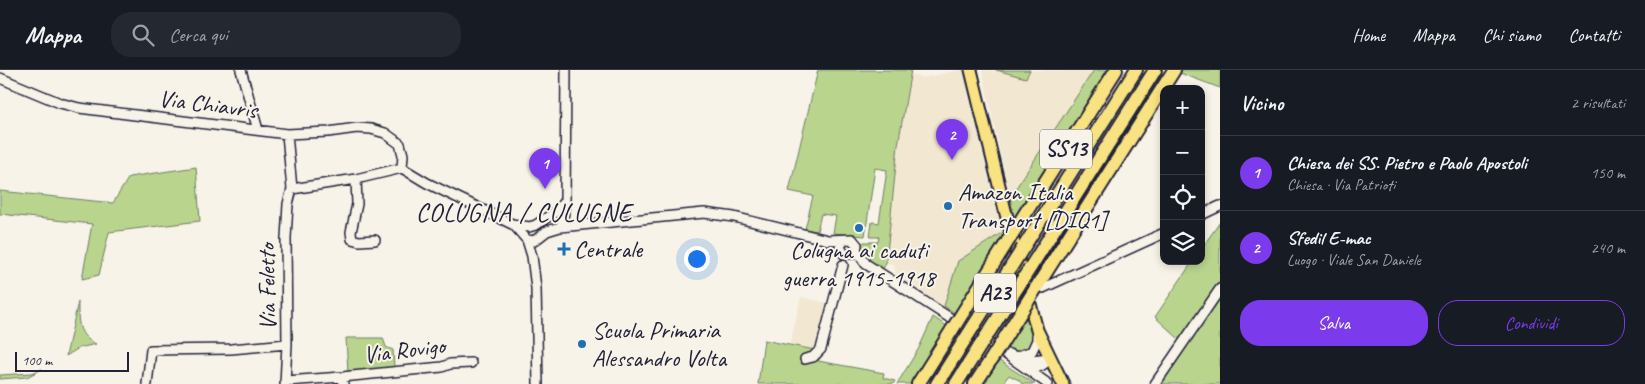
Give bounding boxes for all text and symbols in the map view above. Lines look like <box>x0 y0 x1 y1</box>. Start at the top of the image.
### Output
search box <box>111 12 461 57</box>
text: Mappa <box>25 20 81 50</box>
icon: search <box>129 21 157 49</box>
text: Cerca qui <box>169 23 228 47</box>
text: Home <box>1353 24 1385 46</box>
text: Mappa <box>1413 24 1455 46</box>
text: Chi siamo <box>1483 24 1541 46</box>
text: Contatti <box>1569 24 1620 46</box>
street label: Via Chiavris <box>157 83 262 125</box>
map controls <box>1160 85 1205 265</box>
button: + <box>1160 85 1205 130</box>
text: Vicino <box>1240 90 1283 116</box>
text: 2 risultati <box>1571 93 1625 113</box>
pin: 2 <box>936 119 968 160</box>
road number: SS13 <box>1040 130 1092 169</box>
button: − <box>1160 130 1205 175</box>
pin: 1 <box>529 148 561 189</box>
text: Chiesa dei SS. Pietro e Paolo Apostoli <box>1287 151 1527 175</box>
text: 1 <box>1252 163 1260 183</box>
text: 150 m <box>1591 163 1625 183</box>
button: locate <box>1160 175 1205 220</box>
text: Chiesa · Via Patrioti <box>1287 175 1395 195</box>
place label: Amazon Italia Transport [DIQ1] <box>958 177 1111 235</box>
district label: COLUGNA / CULUGNE <box>416 196 635 229</box>
marker: Amazon Italia Transport [DIQ1] <box>942 200 954 212</box>
button: layers <box>1160 220 1205 265</box>
marker: Colugna ai caduti guerra 1915-1918 <box>853 222 865 234</box>
text: Sfedil E-mac <box>1287 226 1371 250</box>
place label: Centrale <box>574 234 644 264</box>
place label: Colugna ai caduti guerra 1915-1918 <box>783 235 937 293</box>
text: 2 <box>1252 238 1260 258</box>
text: 240 m <box>1591 238 1625 258</box>
street label: Via Feletto <box>251 241 283 331</box>
marker: Centrale <box>558 243 570 255</box>
your location <box>684 246 710 272</box>
text: Luogo · Viale San Daniele <box>1287 250 1421 270</box>
road number: A23 <box>974 274 1016 312</box>
button: Salva <box>1240 300 1428 346</box>
button: Condividi <box>1438 300 1625 346</box>
place label: Scuola Primaria Alessandro Volta <box>592 315 728 373</box>
street label: Via Rovigo <box>362 330 449 370</box>
marker: Scuola Primaria Alessandro Volta <box>576 338 588 350</box>
scale bar <box>15 349 129 372</box>
text: 100 m <box>22 352 52 369</box>

